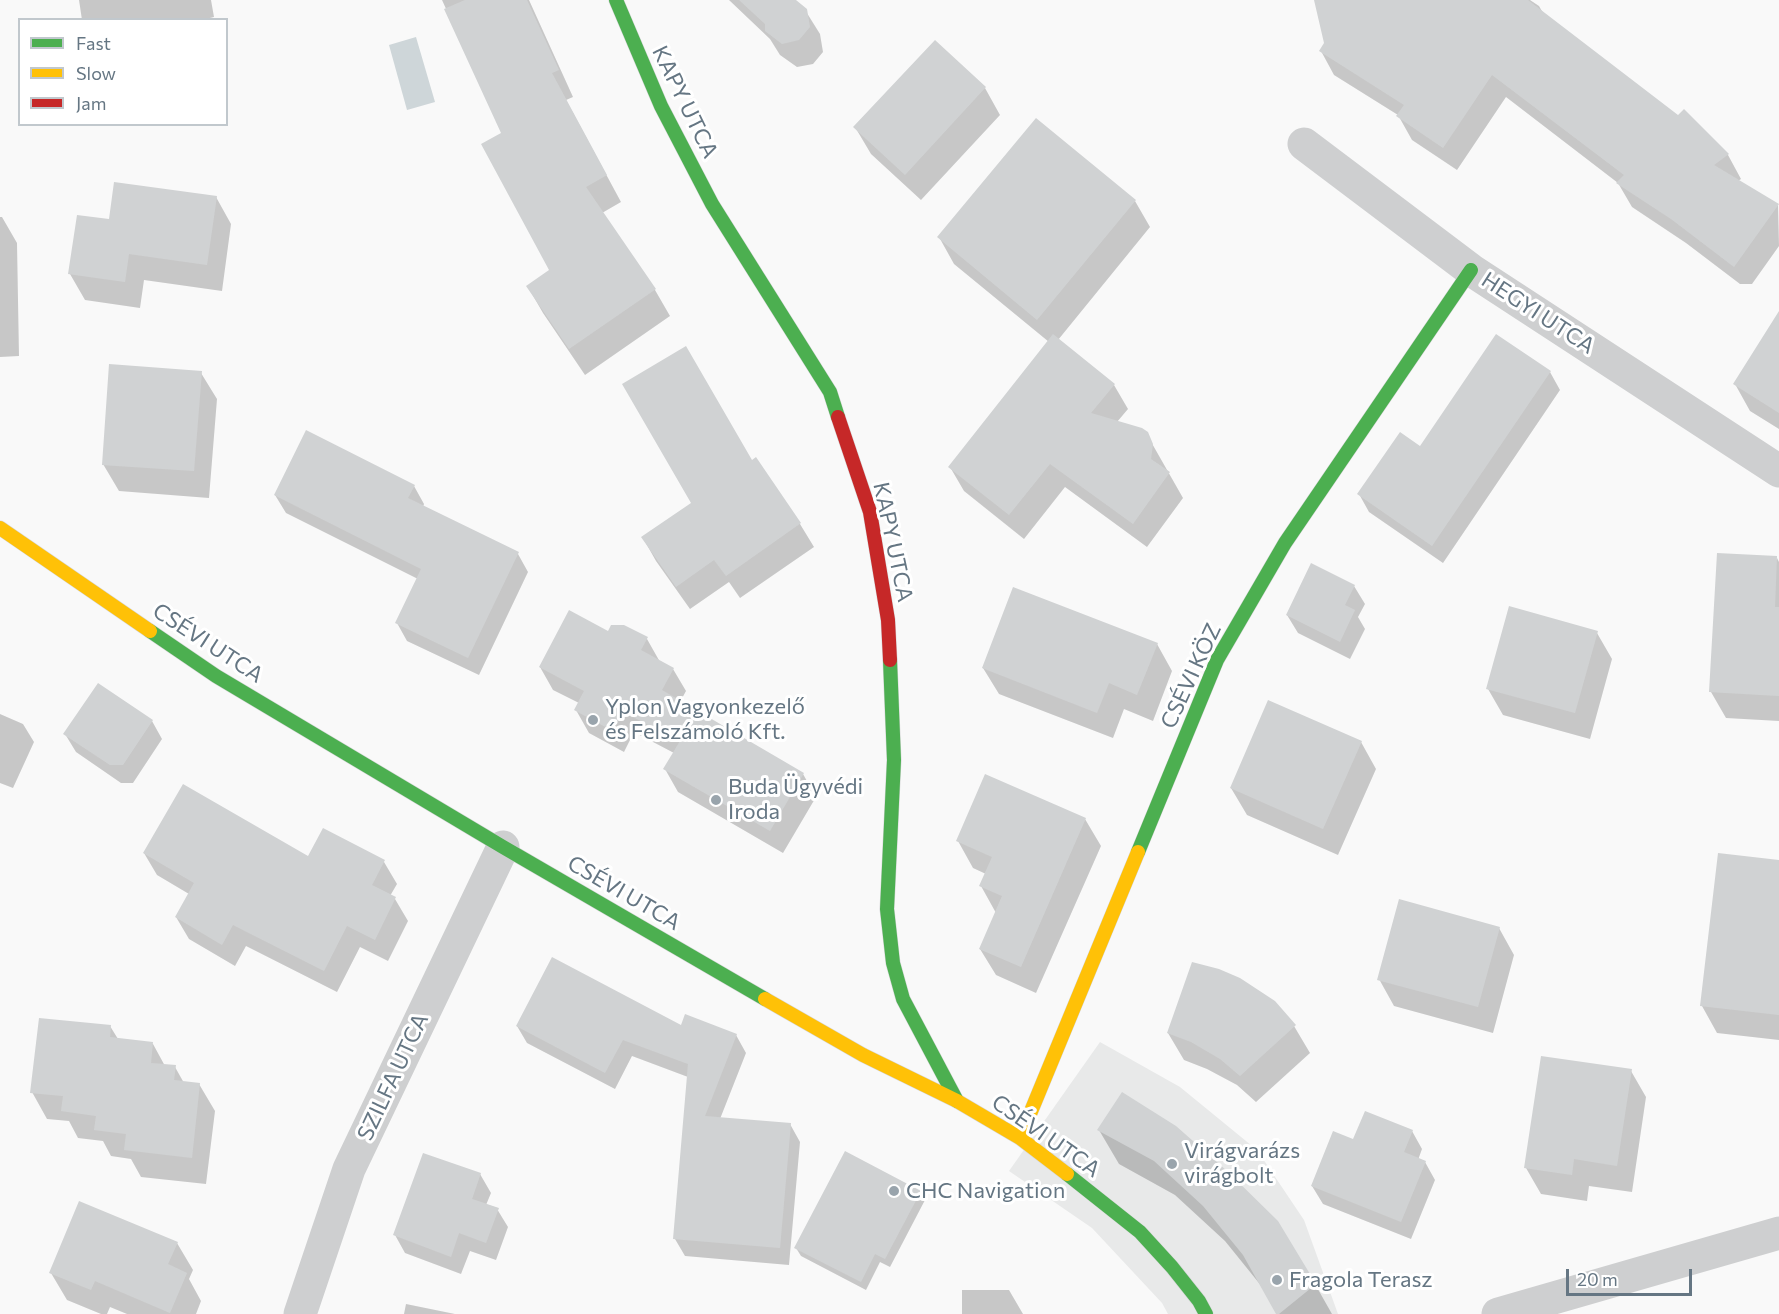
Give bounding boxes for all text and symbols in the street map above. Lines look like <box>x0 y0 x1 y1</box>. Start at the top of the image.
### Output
legend <box>18 18 228 126</box>
text: Fast <box>76 32 111 54</box>
street label: KAPY UTCA <box>646 42 724 162</box>
text: Slow <box>76 62 116 84</box>
text: Jam <box>76 92 106 114</box>
street label: HEGYI UTCA <box>1476 267 1600 359</box>
street label: KAPY UTCA <box>867 480 919 604</box>
street label: CSÉVI UTCA <box>148 598 268 688</box>
street label: CSÉVI KÖZ <box>1155 619 1227 733</box>
place label: Yplon Vagyonkezelő és Felszámoló Kft. <box>605 694 805 746</box>
marker: Yplon Vagyonkezelő és Felszámoló Kft. <box>586 713 600 727</box>
place label: Buda Ügyvédi Iroda <box>728 774 863 825</box>
marker: Buda Ügyvédi Iroda <box>709 793 723 807</box>
street label: CSÉVI UTCA <box>563 850 685 936</box>
street label: SZILFA UTCA <box>352 1009 434 1145</box>
street label: CSÉVI UTCA <box>987 1089 1105 1183</box>
place label: Virágvarázs virágbolt <box>1184 1138 1300 1190</box>
marker: Virágvarázs virágbolt <box>1165 1157 1179 1171</box>
place label: CHC Navigation <box>906 1178 1065 1204</box>
marker: CHC Navigation <box>887 1184 901 1198</box>
scale bar <box>1569 1257 1695 1295</box>
place label: Fragola Terasz <box>1289 1267 1433 1293</box>
text: 20 m <box>1577 1268 1618 1290</box>
marker: Fragola Terasz <box>1270 1273 1284 1287</box>

